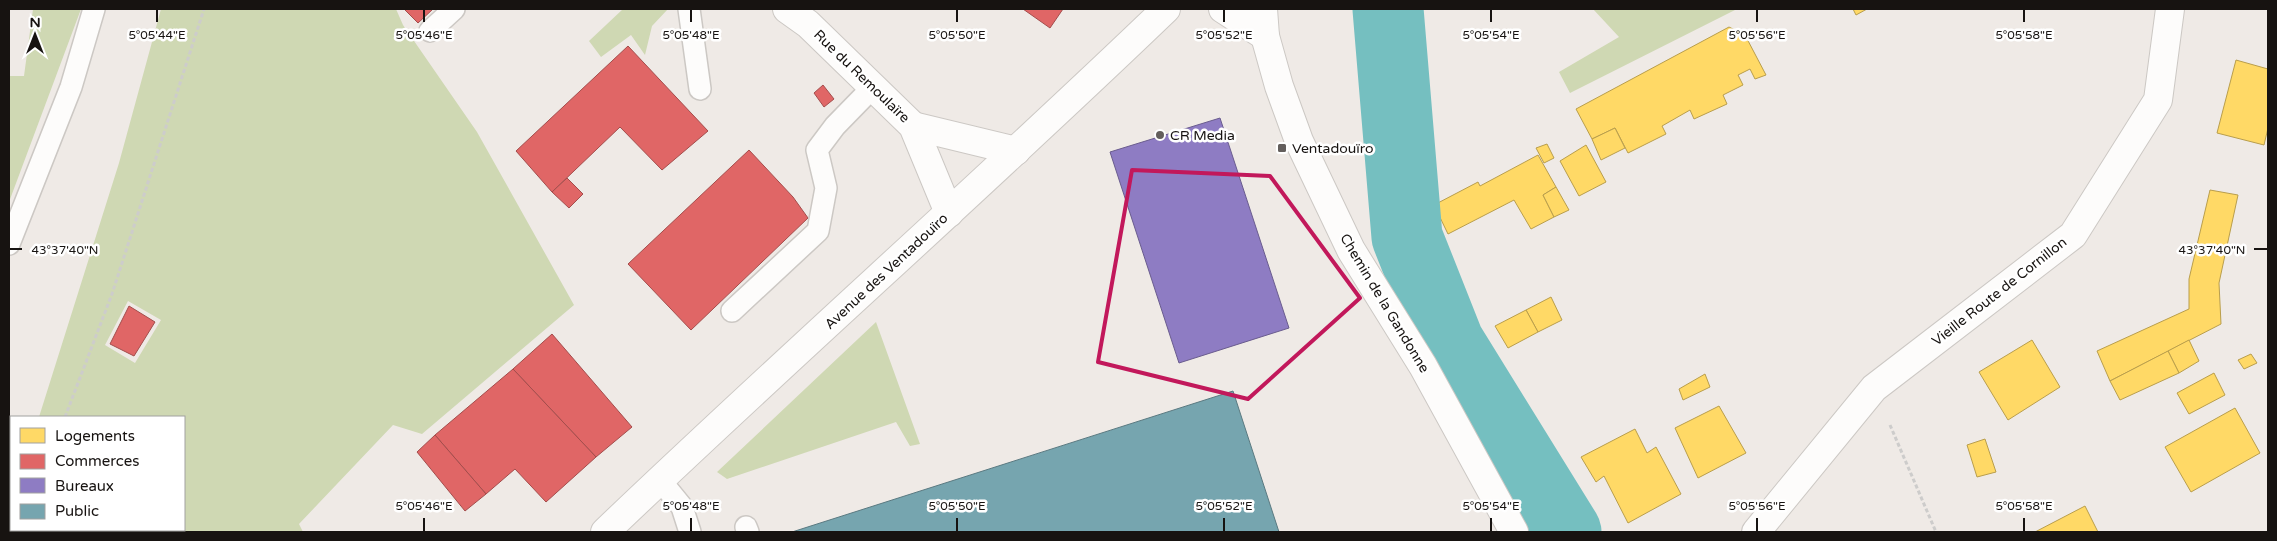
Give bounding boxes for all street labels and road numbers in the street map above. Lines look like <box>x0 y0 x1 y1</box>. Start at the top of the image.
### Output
street label: Rue du Remoulaïre <box>810 26 913 127</box>
street label: Avenue des Ventadouïro <box>821 210 952 333</box>
street label: Chemin de la Gandonne <box>1336 231 1433 376</box>
street label: Vieille Route de Cornillon <box>1928 233 2070 349</box>

